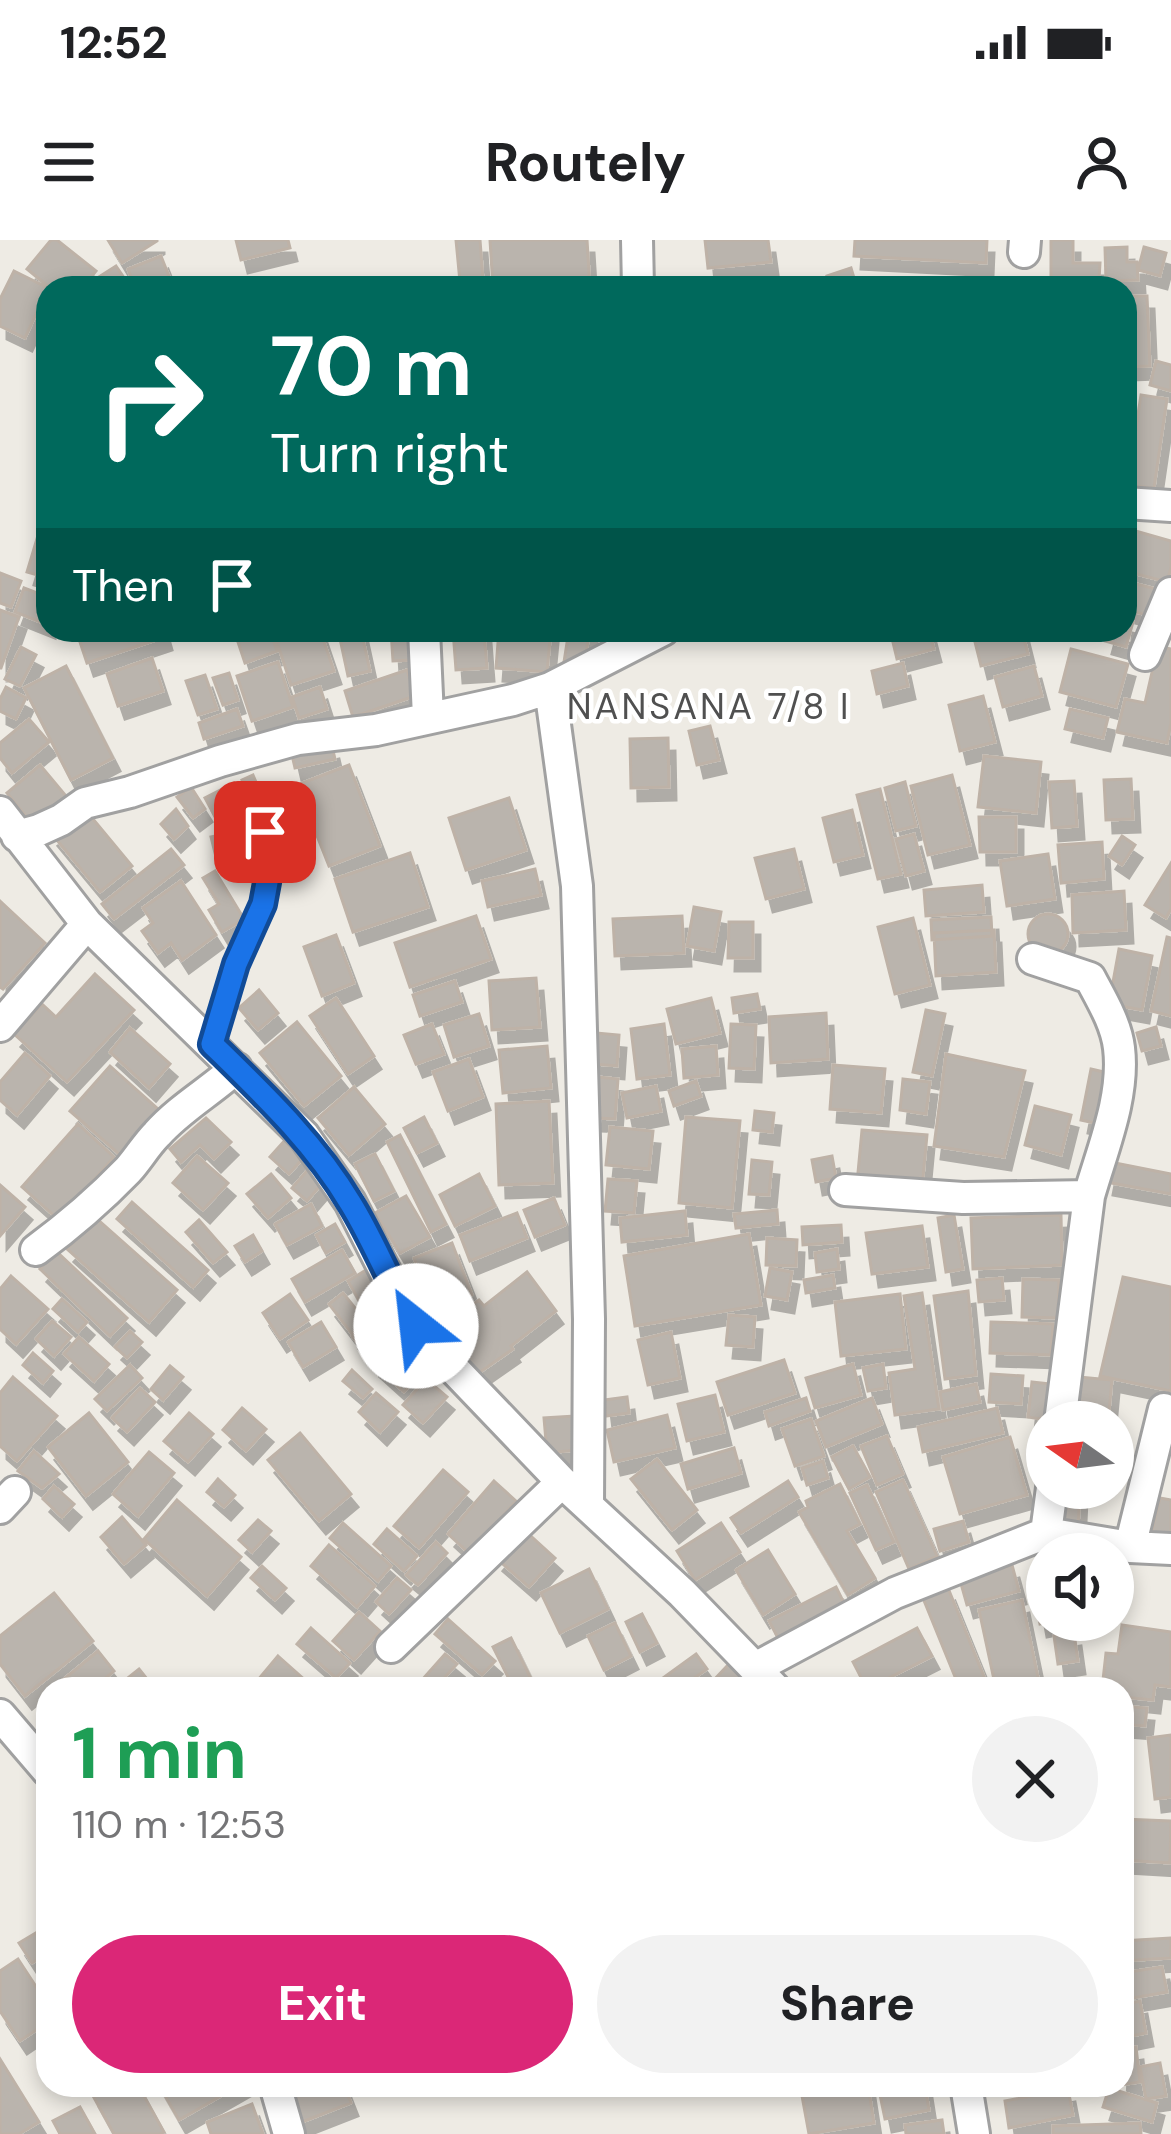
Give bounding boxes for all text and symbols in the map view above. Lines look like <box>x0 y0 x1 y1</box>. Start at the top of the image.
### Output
text: 12:52 <box>60 13 167 72</box>
text: Routely <box>485 127 686 198</box>
icon: menu <box>36 129 102 195</box>
icon: person <box>1069 129 1135 195</box>
text: 70 m <box>270 312 473 421</box>
icon: right <box>72 324 228 480</box>
text: Turn right <box>270 418 509 489</box>
icon: arrive <box>199 552 265 618</box>
text: Then <box>72 556 175 615</box>
district label: NANSANA 7/8 I <box>567 683 851 730</box>
pin <box>214 781 316 883</box>
icon: arrive <box>232 799 298 865</box>
position arrow <box>353 1263 479 1389</box>
north arrow <box>1026 1401 1134 1509</box>
map controls <box>1026 1401 1134 1641</box>
button: sound <box>1026 1533 1134 1641</box>
text: 1 min <box>72 1707 247 1800</box>
button: close <box>972 1716 1098 1842</box>
text: 110 m · 12:53 <box>72 1799 286 1850</box>
button: Exit <box>72 1935 573 2073</box>
button: Share <box>597 1935 1098 2073</box>

